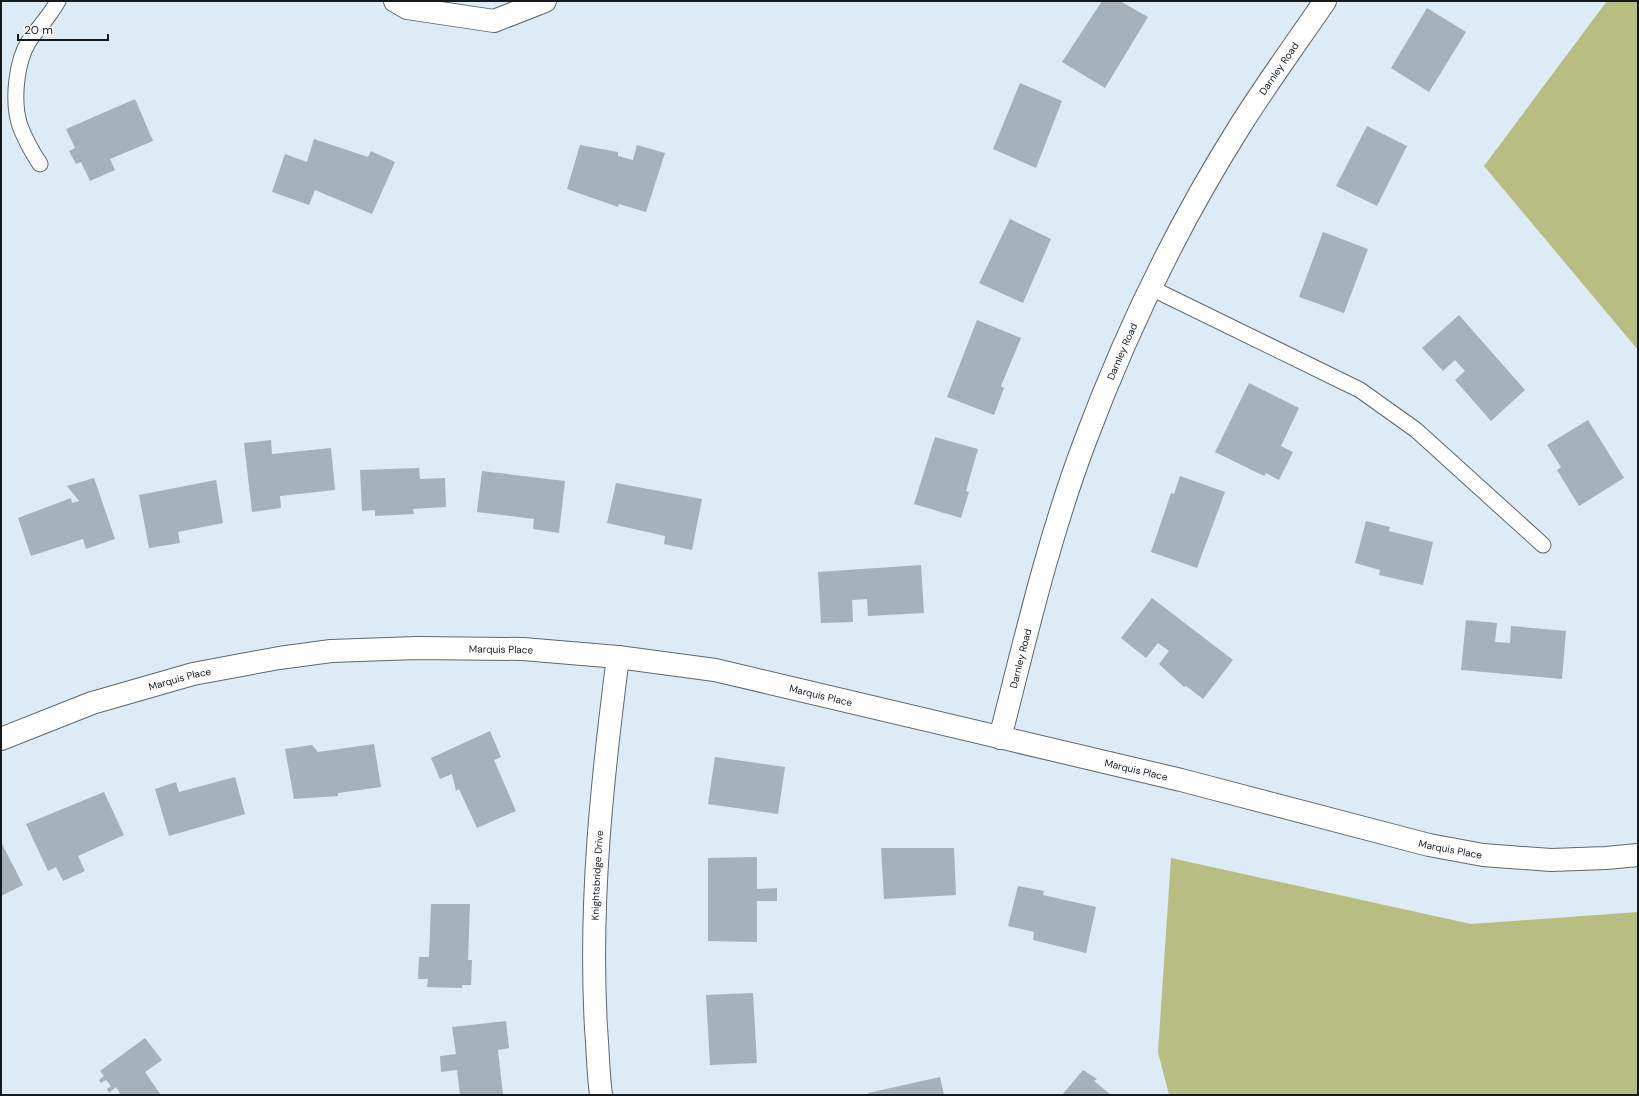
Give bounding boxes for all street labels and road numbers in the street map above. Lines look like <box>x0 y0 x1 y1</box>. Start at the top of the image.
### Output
street label: Darnley Road <box>1256 39 1301 97</box>
street label: Darnley Road <box>1103 321 1140 382</box>
street label: Darnley Road <box>1006 627 1034 690</box>
street label: Marquis Place <box>469 642 534 656</box>
street label: Marquis Place <box>147 664 212 693</box>
street label: Marquis Place <box>788 681 854 709</box>
street label: Marquis Place <box>1103 756 1169 783</box>
street label: Knightsbridge Drive <box>588 829 606 921</box>
street label: Marquis Place <box>1417 836 1483 861</box>

